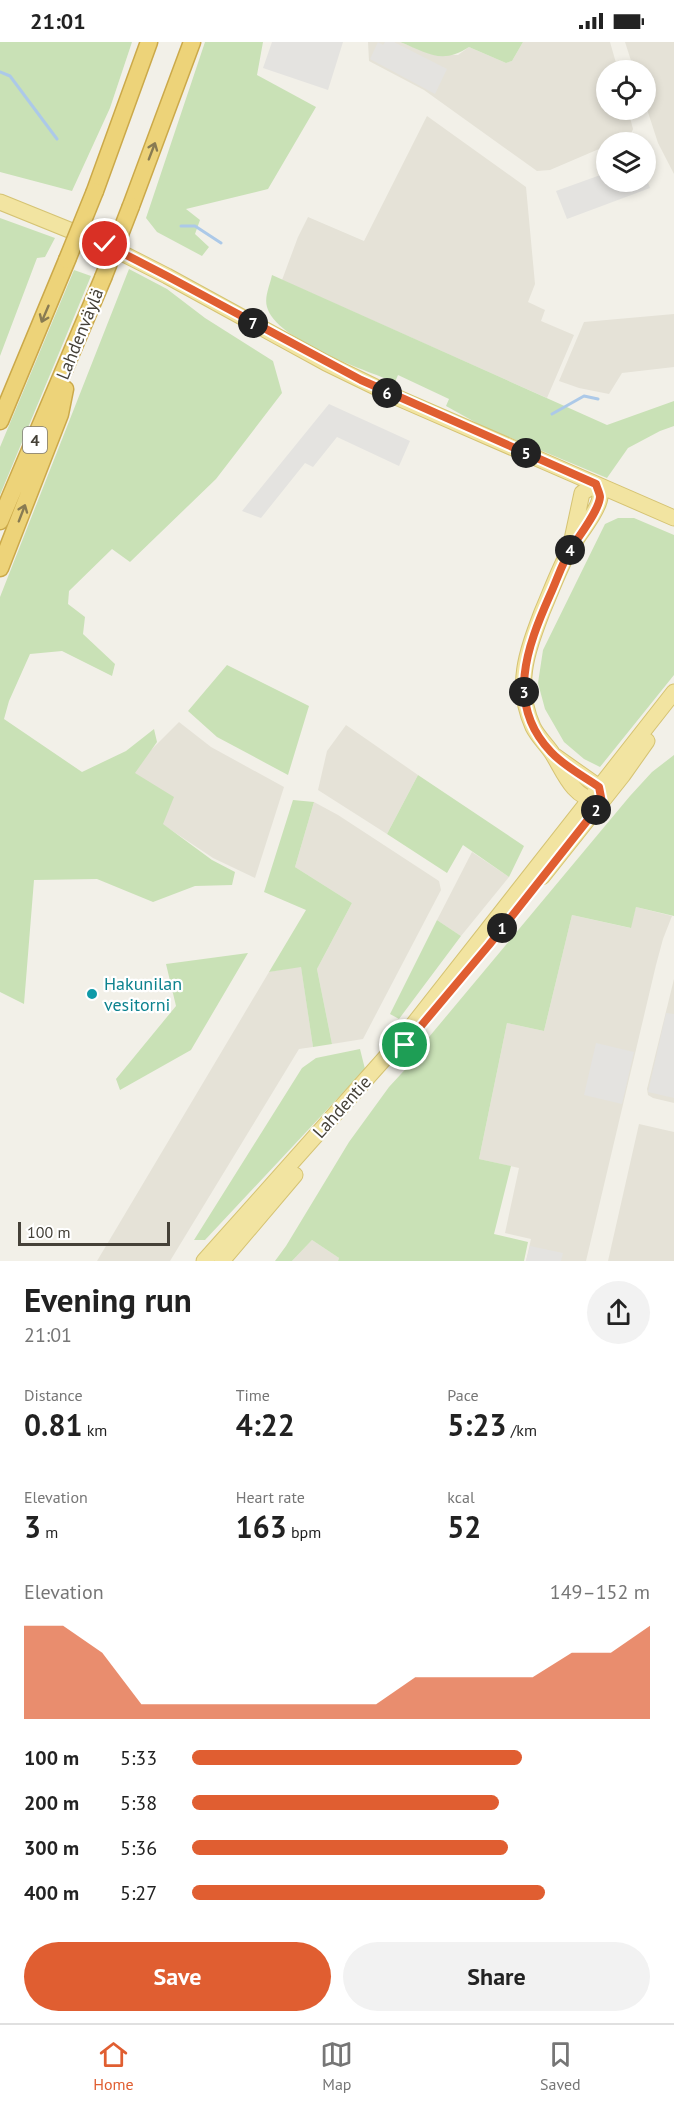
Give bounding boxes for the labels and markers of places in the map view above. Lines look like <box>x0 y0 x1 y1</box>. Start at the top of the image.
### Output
pin <box>79 218 130 269</box>
pin: 7 <box>238 308 268 338</box>
pin: 6 <box>372 378 402 408</box>
pin: 5 <box>511 438 541 468</box>
pin: 4 <box>555 535 585 565</box>
pin: 3 <box>509 677 539 707</box>
pin: 2 <box>581 795 611 825</box>
pin: 1 <box>487 913 517 943</box>
place label: Hakunilan vesitorni <box>104 972 182 1016</box>
marker: Hakunilan vesitorni <box>85 987 99 1001</box>
pin <box>379 1019 430 1070</box>

